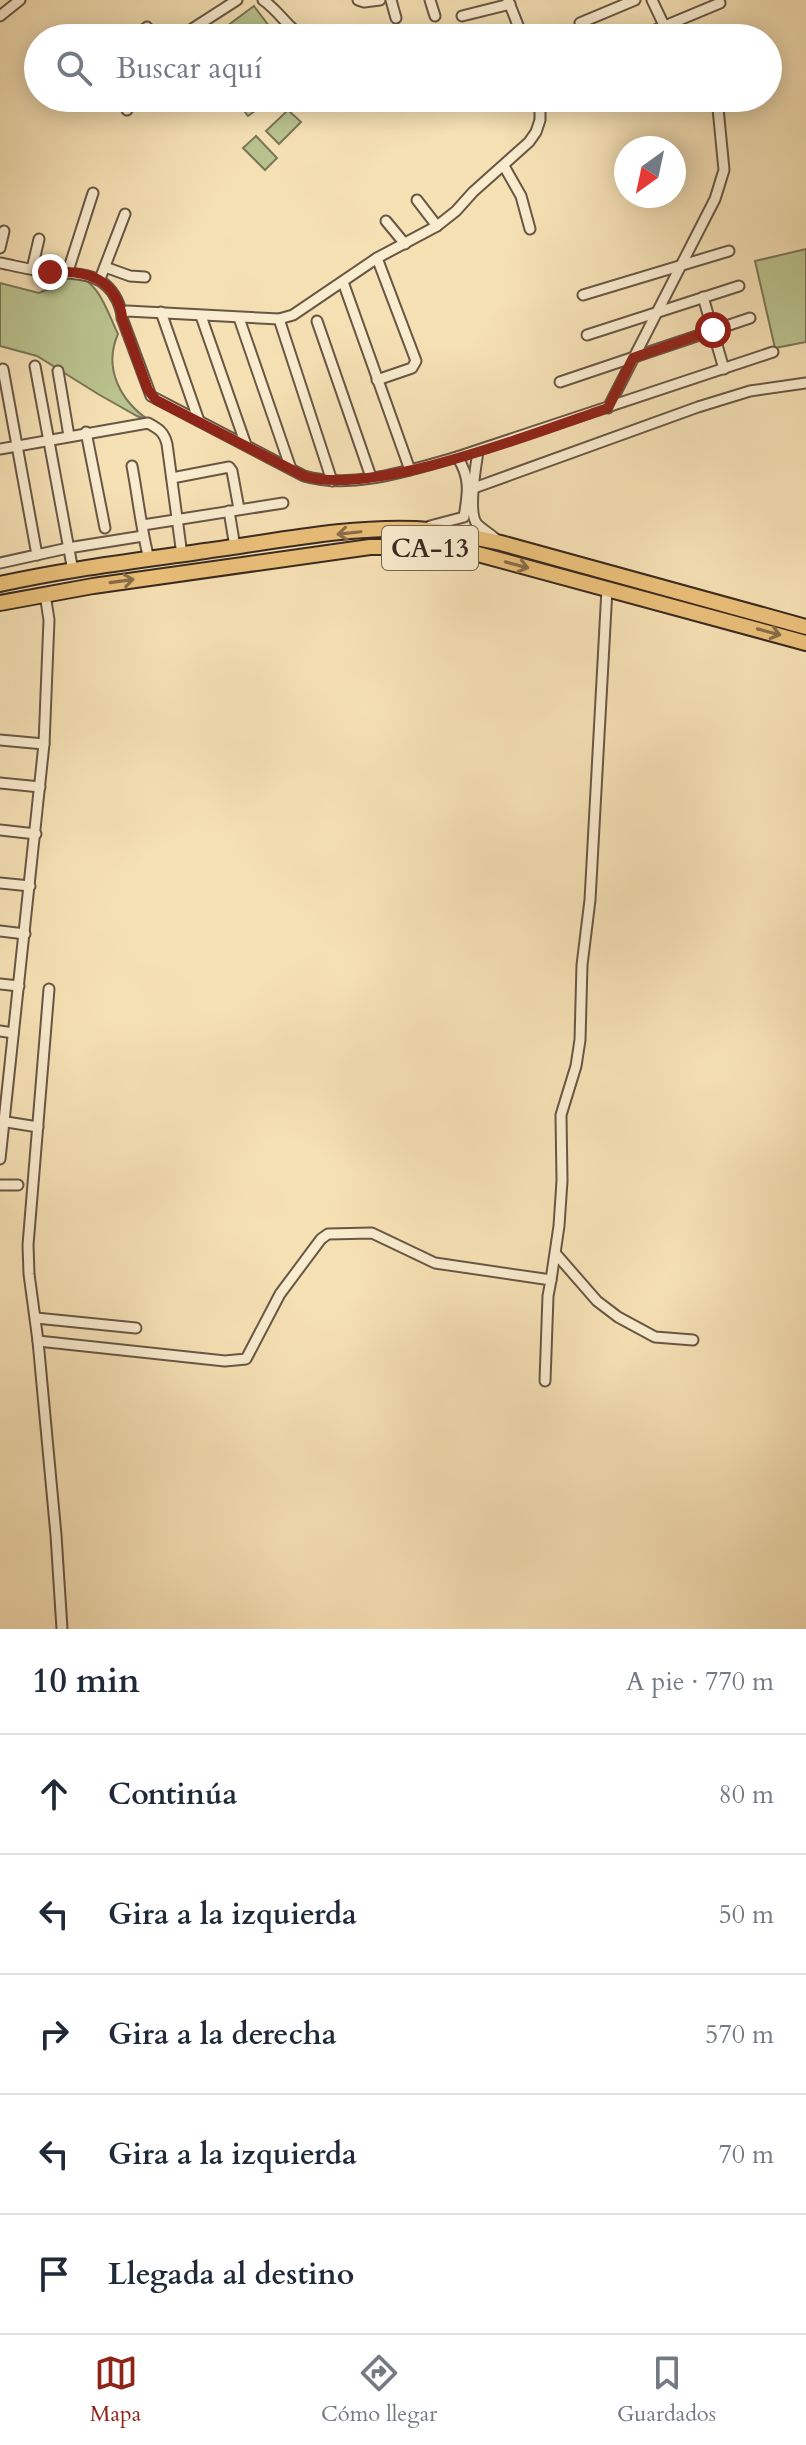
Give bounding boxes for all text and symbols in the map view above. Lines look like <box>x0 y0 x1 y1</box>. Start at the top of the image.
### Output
search box <box>24 24 782 112</box>
icon: search <box>52 46 96 90</box>
text: Buscar aquí <box>116 48 262 89</box>
north arrow <box>614 136 686 208</box>
route end <box>32 254 68 290</box>
route start <box>695 312 731 348</box>
one-way arrow <box>336 525 363 540</box>
road number: CA-13 <box>382 526 478 570</box>
one-way arrow <box>504 558 530 573</box>
one-way arrow <box>109 573 134 588</box>
one-way arrow <box>755 626 781 641</box>
text: 10 min <box>32 1658 140 1704</box>
text: A pie · 770 m <box>626 1664 774 1699</box>
icon: ahead <box>32 1772 76 1816</box>
text: Continúa <box>108 1774 238 1815</box>
text: 80 m <box>718 1777 774 1812</box>
icon: left <box>32 1892 76 1936</box>
text: Gira a la izquierda <box>108 1894 357 1935</box>
text: 50 m <box>718 1897 774 1932</box>
icon: right <box>32 2012 76 2056</box>
text: Gira a la derecha <box>108 2014 337 2055</box>
text: 570 m <box>705 2017 774 2052</box>
icon: left <box>32 2132 76 2176</box>
text: Gira a la izquierda <box>108 2134 357 2175</box>
text: 70 m <box>718 2137 774 2172</box>
icon: arrive <box>32 2252 76 2296</box>
text: Llegada al destino <box>108 2254 354 2295</box>
tab: Mapa <box>90 2351 141 2429</box>
tab: Cómo llegar <box>321 2351 437 2429</box>
tab: Guardados <box>617 2351 716 2429</box>

